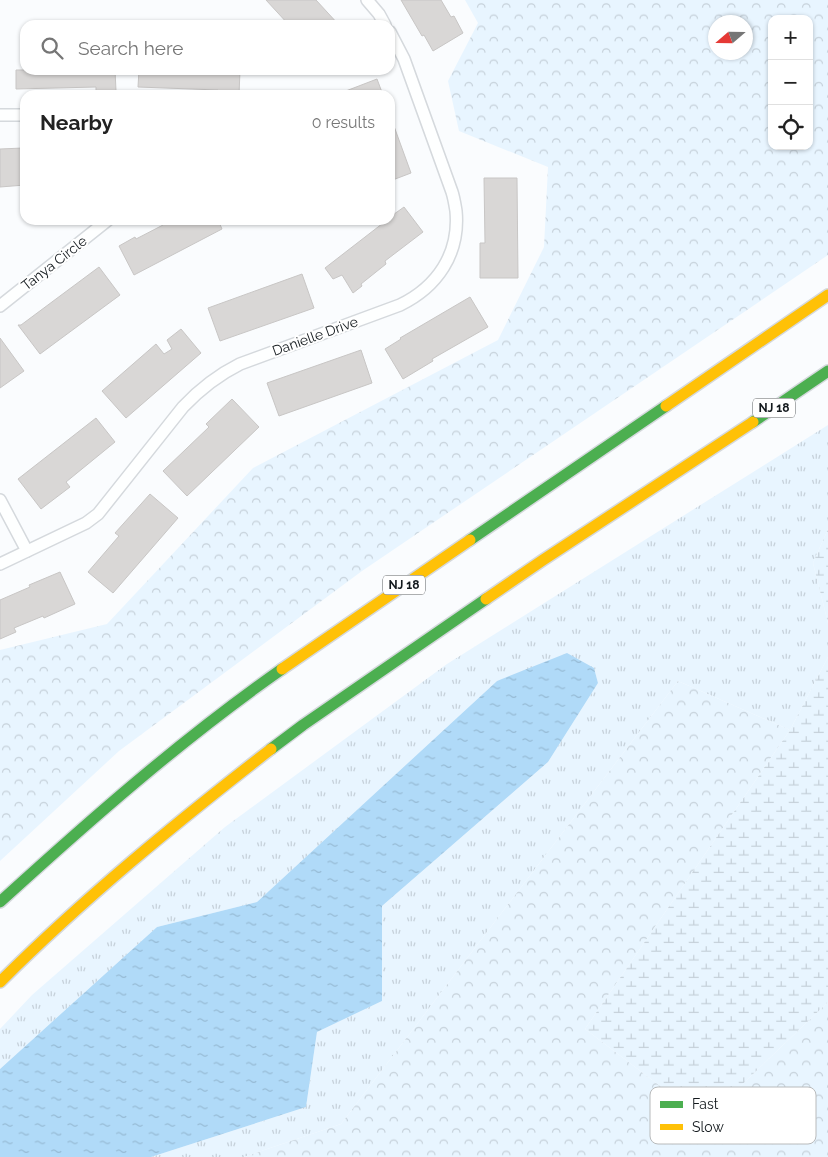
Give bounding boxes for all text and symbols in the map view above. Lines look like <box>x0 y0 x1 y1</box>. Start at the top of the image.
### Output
north arrow <box>708 15 753 60</box>
map controls <box>768 15 813 150</box>
button: + <box>768 15 813 60</box>
search box <box>20 20 395 75</box>
icon: search <box>38 34 66 62</box>
text: Search here <box>78 37 184 59</box>
button: − <box>768 60 813 105</box>
button: locate <box>768 105 813 150</box>
text: Nearby <box>40 110 113 135</box>
text: 0 results <box>312 113 375 132</box>
street label: Tanya Circle <box>18 233 90 293</box>
street label: Danielle Drive <box>270 313 360 359</box>
road number: NJ 18 <box>753 398 795 418</box>
road number: NJ 18 <box>383 576 425 594</box>
legend <box>650 1087 816 1144</box>
text: Fast <box>692 1096 719 1112</box>
text: Slow <box>692 1119 724 1135</box>

